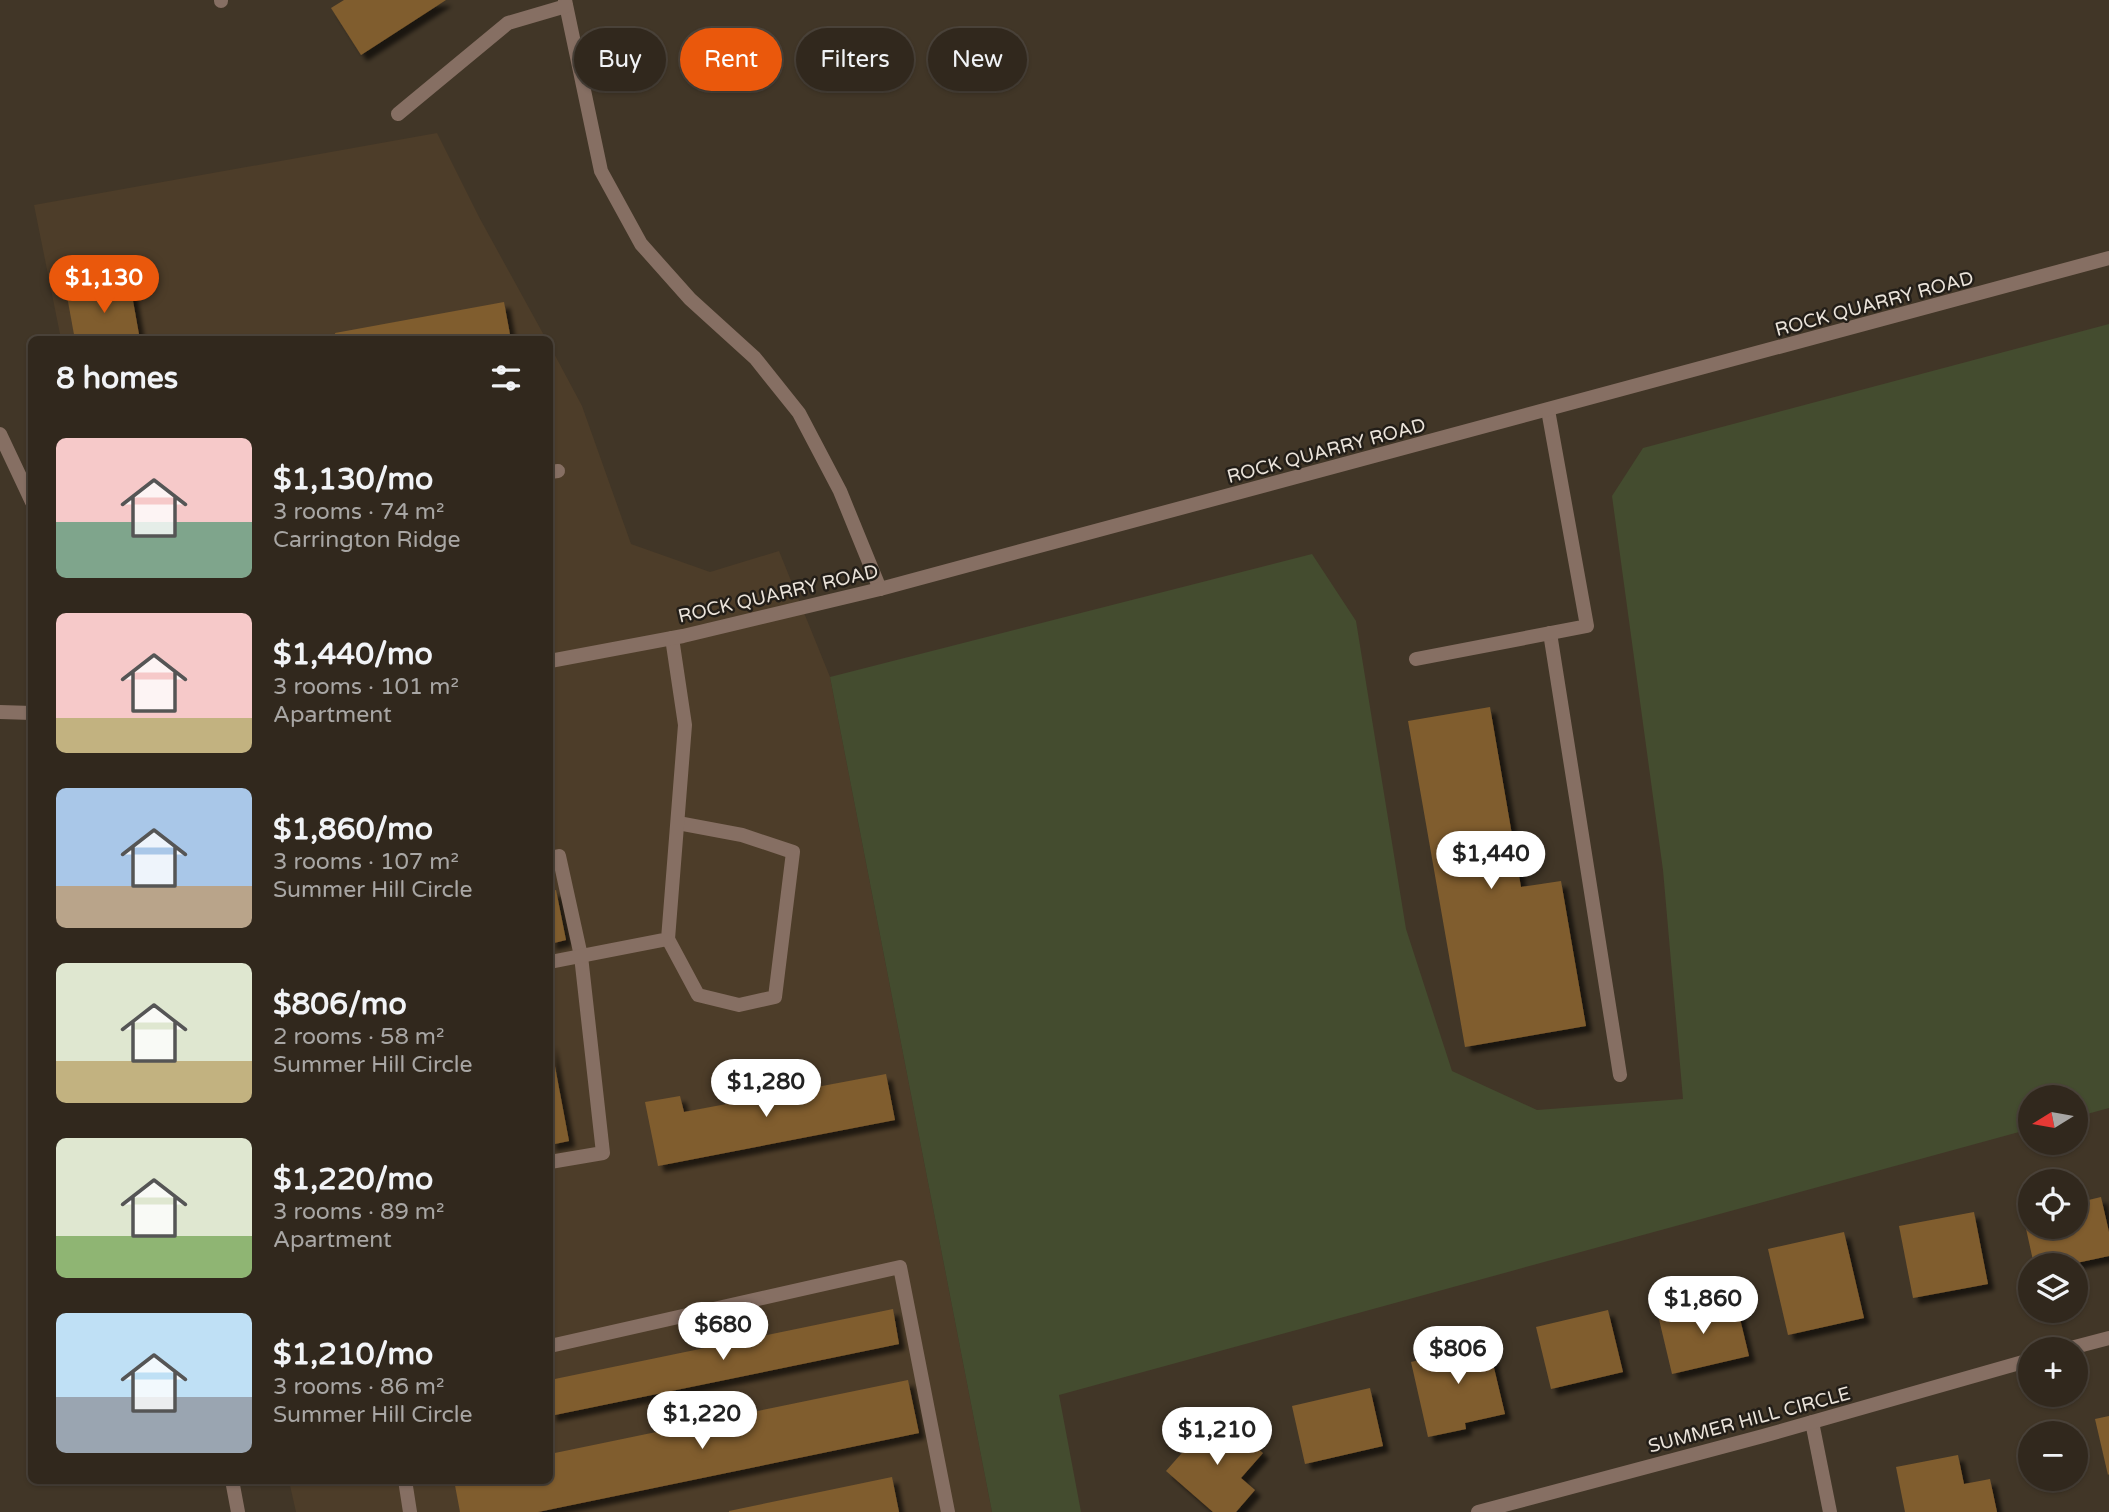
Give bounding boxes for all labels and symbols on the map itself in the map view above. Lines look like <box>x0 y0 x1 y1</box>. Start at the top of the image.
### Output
pin: $1,130 <box>47 256 161 315</box>
street label: ROCK QUARRY ROAD <box>1773 267 1976 341</box>
street label: ROCK QUARRY ROAD <box>1225 414 1428 488</box>
street label: ROCK QUARRY ROAD <box>676 560 880 628</box>
pin: $1,440 <box>1434 832 1548 891</box>
pin: $1,280 <box>709 1060 823 1119</box>
north arrow <box>2018 1085 2088 1155</box>
pin: $1,860 <box>1646 1276 1760 1336</box>
pin: $680 <box>682 1302 764 1362</box>
pin: $806 <box>1417 1326 1499 1386</box>
street label: SUMMER HILL CIRCLE <box>1646 1382 1853 1458</box>
pin: $1,220 <box>645 1392 759 1451</box>
pin: $1,210 <box>1160 1408 1274 1467</box>

